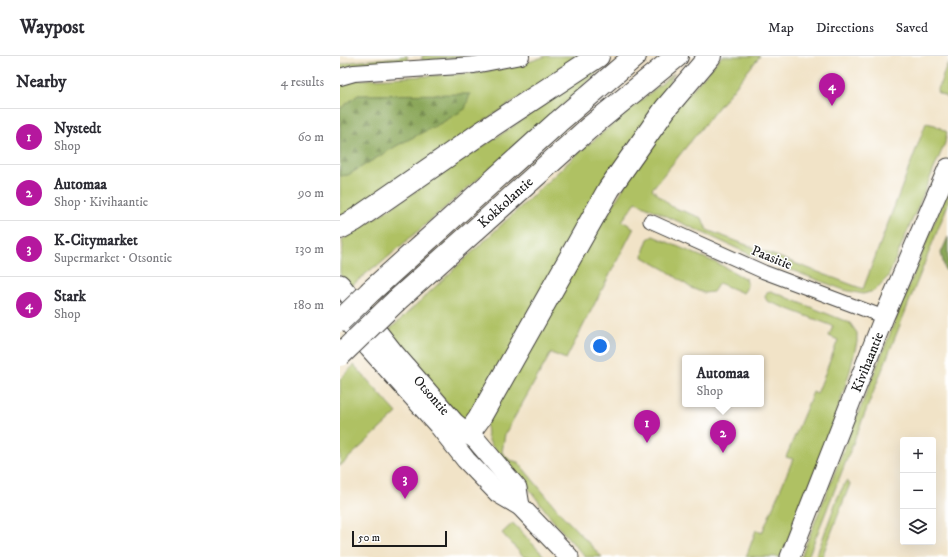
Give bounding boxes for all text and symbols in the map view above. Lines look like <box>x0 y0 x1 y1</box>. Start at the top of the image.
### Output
text: Waypost <box>20 16 84 39</box>
text: Map <box>768 19 794 37</box>
text: Directions <box>816 19 874 37</box>
text: Saved <box>896 19 928 37</box>
text: Nearby <box>16 71 66 93</box>
pin: 4 <box>819 73 845 106</box>
text: 4 results <box>281 74 324 90</box>
text: Nystedt <box>54 119 101 138</box>
text: 1 <box>27 129 31 145</box>
text: 60 m <box>298 129 324 145</box>
text: Shop <box>54 138 80 154</box>
street label: Kokkolantie <box>474 173 537 232</box>
text: Automaa <box>54 175 107 194</box>
text: 2 <box>26 185 32 201</box>
text: 90 m <box>298 185 324 201</box>
text: Shop · Kivihaantie <box>54 194 148 210</box>
text: K-Citymarket <box>54 231 138 250</box>
text: 3 <box>27 241 31 257</box>
text: 130 m <box>295 241 324 257</box>
street label: Paasitie <box>749 242 795 274</box>
text: Supermarket · Otsontie <box>54 250 172 266</box>
text: Stark <box>54 287 86 306</box>
text: 4 <box>25 297 33 313</box>
text: 180 m <box>293 297 324 313</box>
text: Shop <box>54 306 80 322</box>
street label: Kivihaantie <box>848 329 888 395</box>
your location <box>590 336 610 356</box>
popup <box>682 355 764 407</box>
text: Automaa <box>697 364 749 383</box>
street label: Otsontie <box>409 372 454 419</box>
text: Shop <box>697 383 723 399</box>
pin: 1 <box>634 410 660 443</box>
pin: 2 <box>710 420 736 453</box>
map controls <box>900 437 936 545</box>
button: + <box>900 437 936 473</box>
pin: 3 <box>392 466 418 499</box>
button: − <box>900 473 936 509</box>
button: layers <box>900 509 936 545</box>
scale bar <box>352 529 447 548</box>
text: 50 m <box>358 531 380 545</box>

